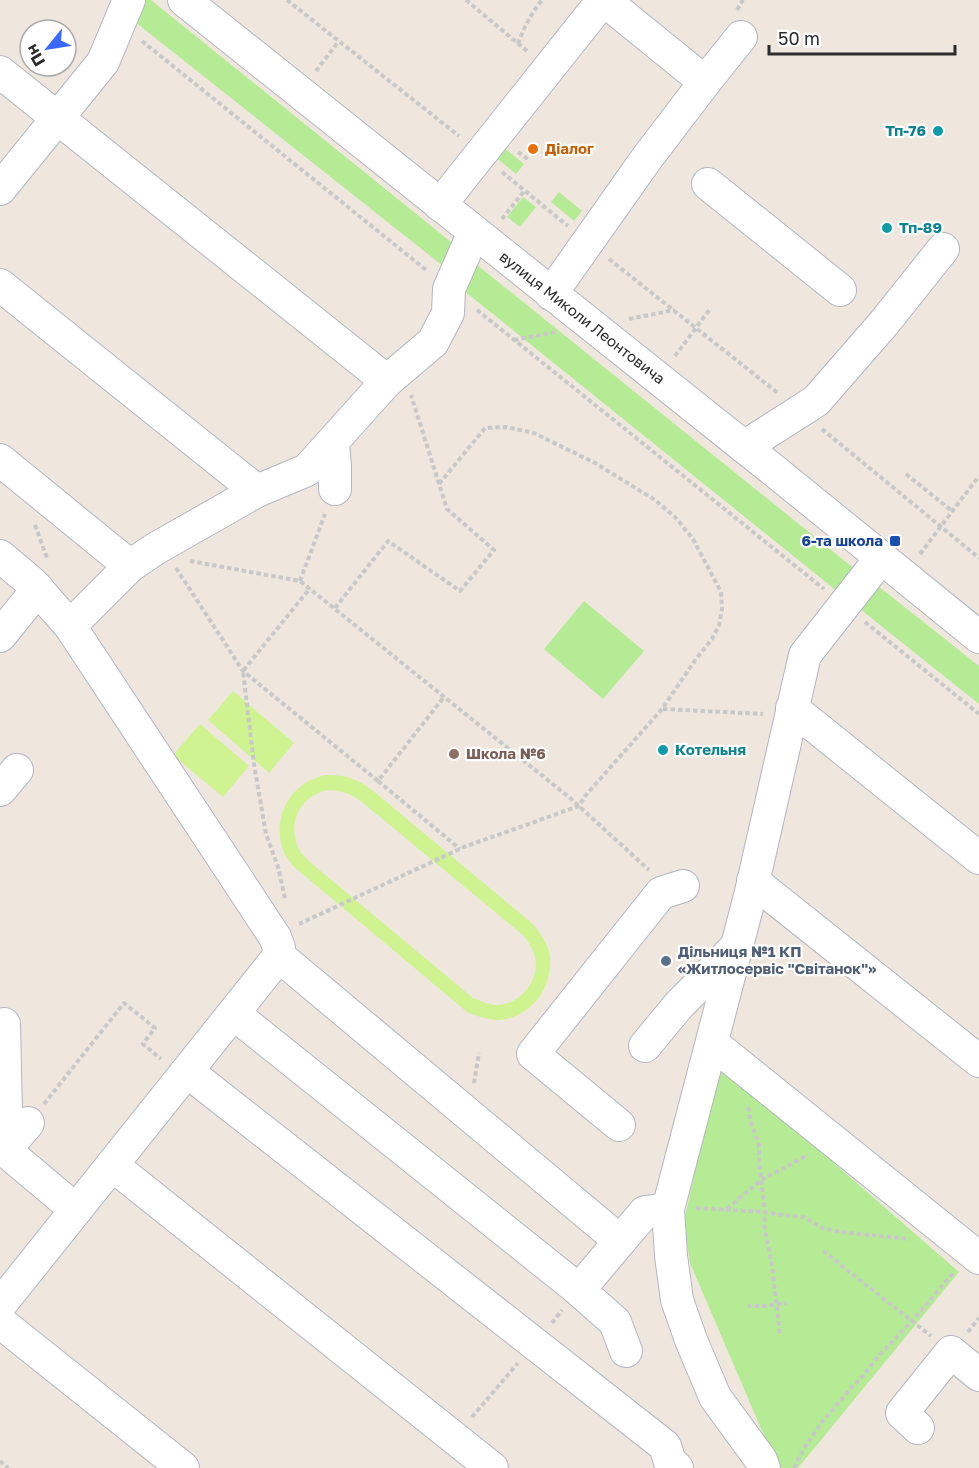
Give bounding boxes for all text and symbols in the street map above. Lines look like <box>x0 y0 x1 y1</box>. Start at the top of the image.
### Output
north arrow <box>18 18 78 78</box>
scale bar <box>769 18 955 56</box>
text: 50 m <box>778 27 820 49</box>
text: Пн <box>21 41 49 70</box>
place label: Тп-76 <box>885 121 926 139</box>
marker: Тп-76 <box>931 124 945 138</box>
place label: Діалог <box>545 139 594 157</box>
marker: Діалог <box>526 142 540 156</box>
place label: Тп-89 <box>899 218 942 236</box>
marker: Тп-89 <box>880 221 894 235</box>
street label: вулиця Миколи Леонтовича <box>496 247 669 387</box>
place label: 6-та школа <box>801 531 883 549</box>
marker: 6-та школа <box>888 534 902 548</box>
place label: Котельня <box>675 740 746 758</box>
marker: Котельня <box>656 743 670 757</box>
place label: Школа №6 <box>466 744 546 762</box>
marker: Школа №6 <box>447 747 461 761</box>
place label: Дільниця №1 КП «Житлосервіс "Світанок"» <box>678 942 876 977</box>
marker: Дільниця №1 КП «Житлосервіс "Світанок"» <box>659 954 673 968</box>

